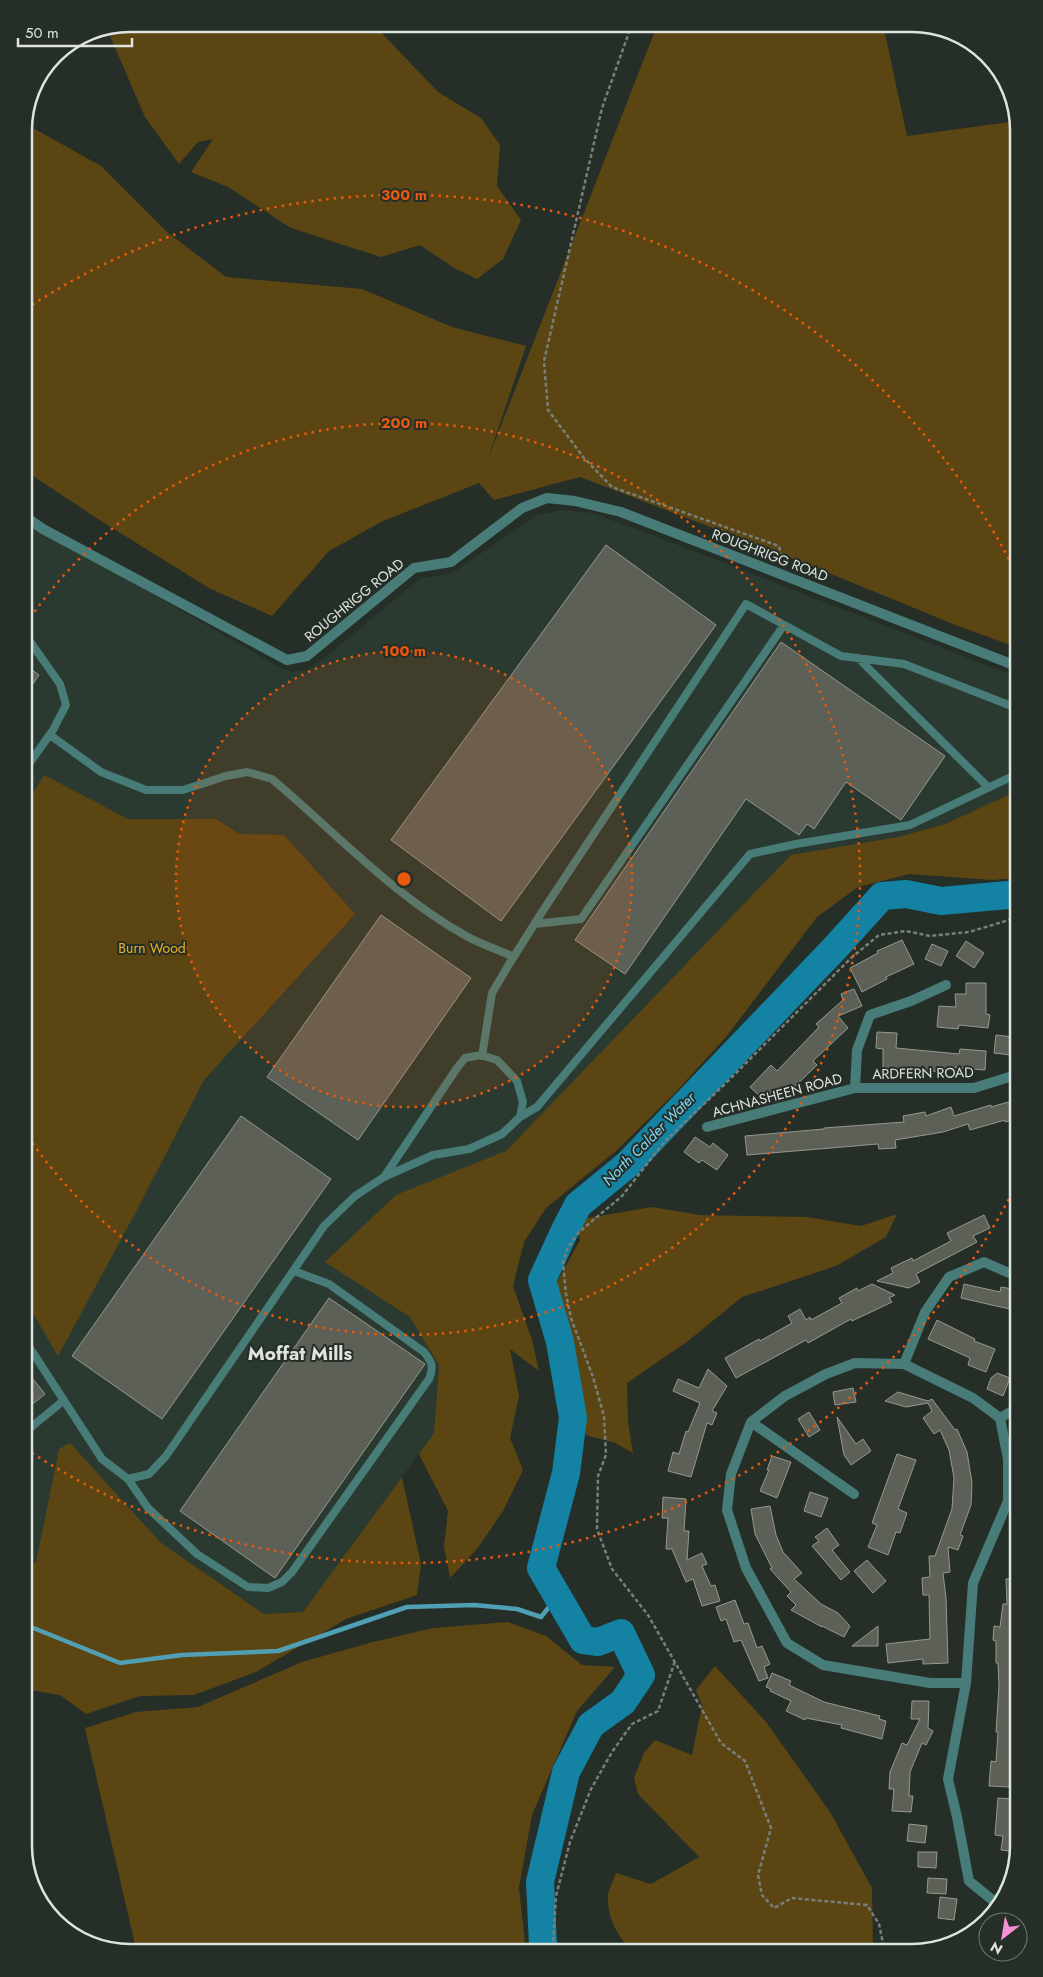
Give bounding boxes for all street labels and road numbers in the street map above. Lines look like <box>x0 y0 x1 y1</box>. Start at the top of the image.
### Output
street label: ROUGHRIGG ROAD <box>709 524 831 586</box>
street label: ROUGHRIGG ROAD <box>300 554 408 646</box>
street label: ARDFERN ROAD <box>872 1062 974 1084</box>
street label: ACHNASHEEN ROAD <box>710 1068 844 1122</box>

